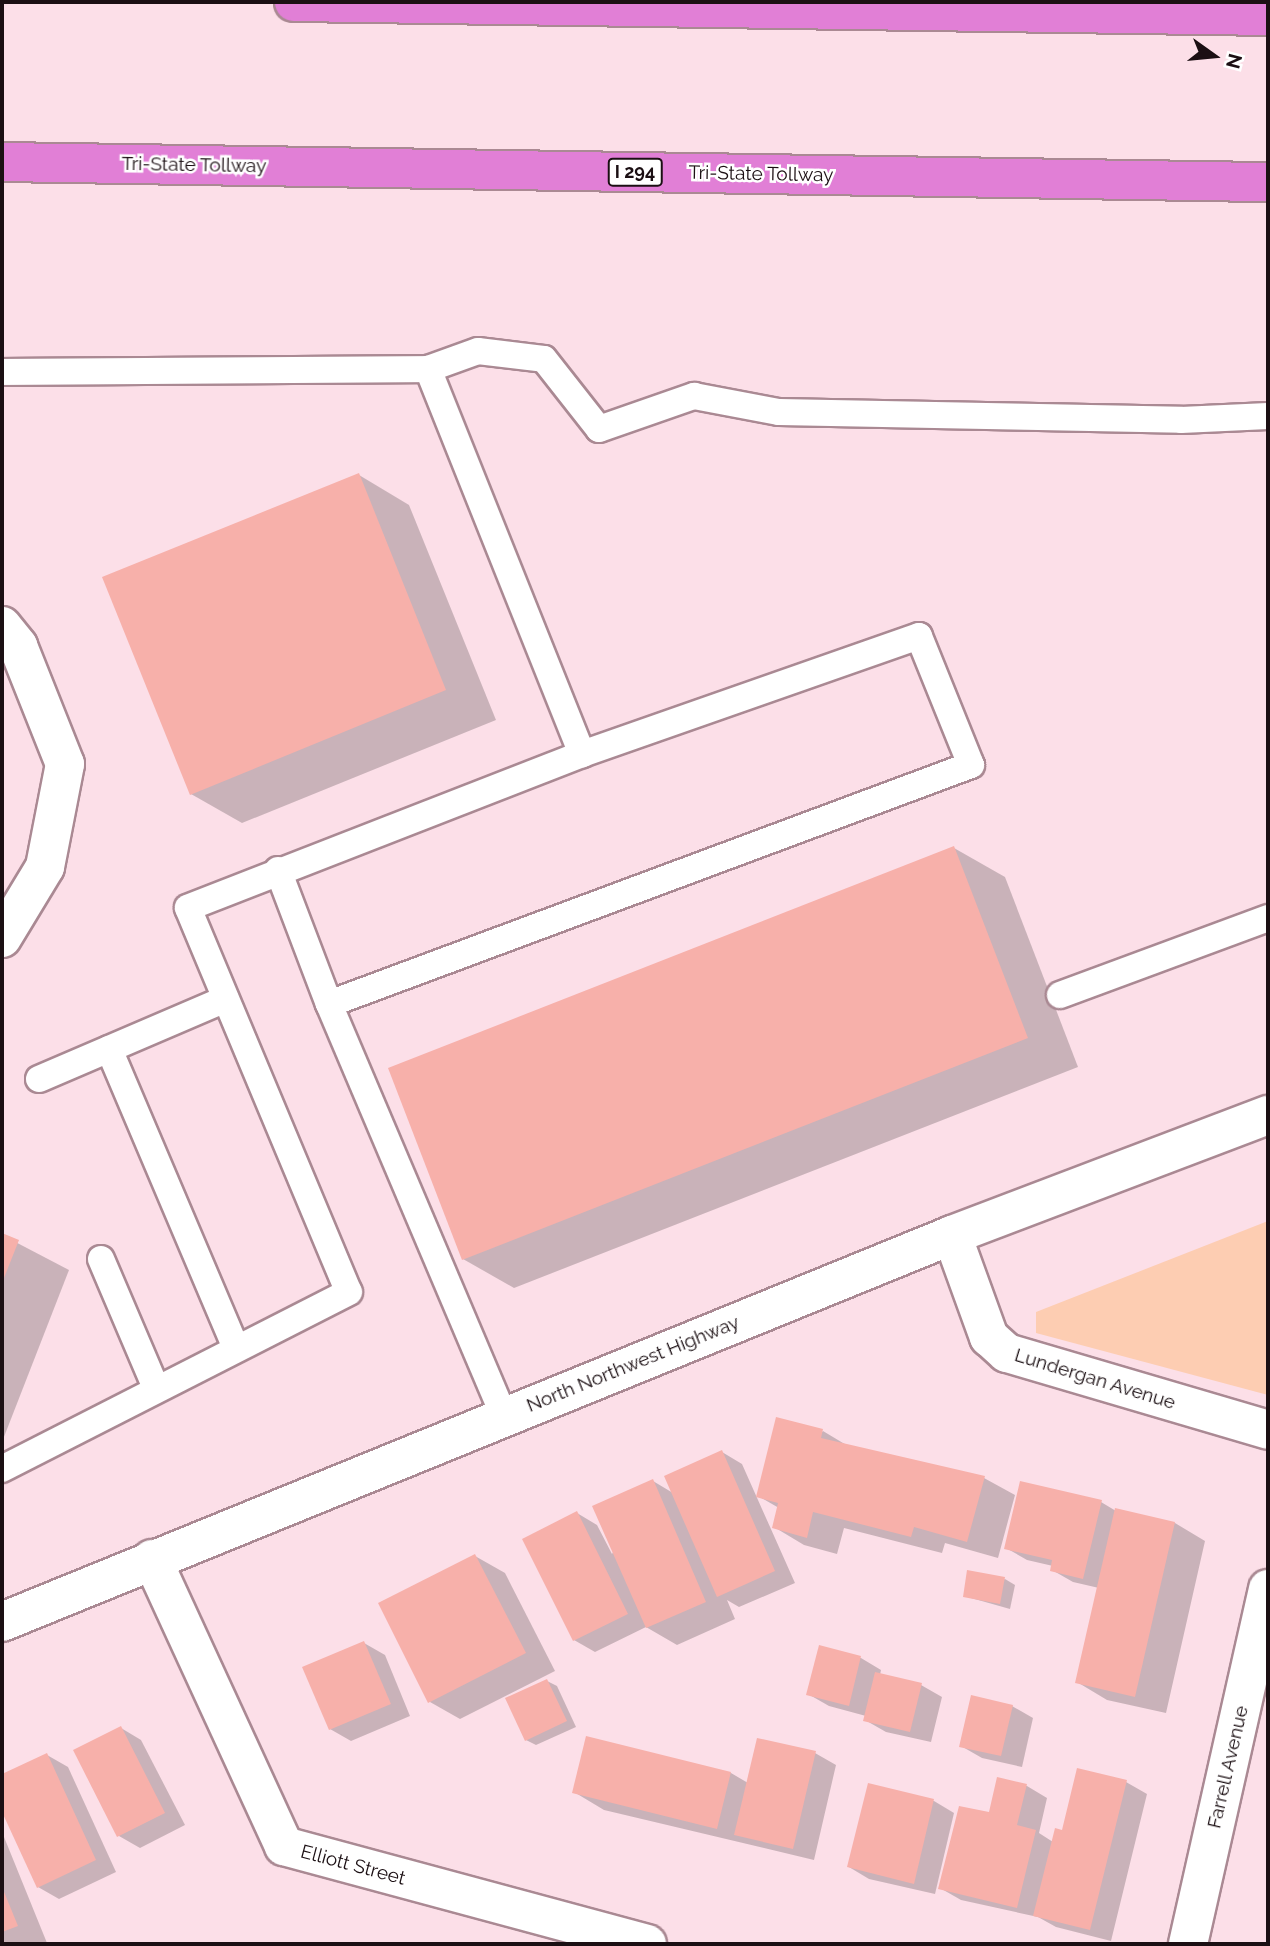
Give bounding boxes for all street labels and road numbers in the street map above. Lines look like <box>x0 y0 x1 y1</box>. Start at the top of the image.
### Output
street label: Tri-State Tollway <box>121 152 267 178</box>
road number: I 294 <box>607 158 663 187</box>
street label: Tri-State Tollway <box>688 161 834 187</box>
street label: North Northwest Highway <box>523 1311 743 1417</box>
street label: Lundergan Avenue <box>1012 1344 1178 1414</box>
street label: Farrell Avenue <box>1203 1703 1253 1831</box>
street label: Elliott Street <box>298 1840 408 1890</box>

